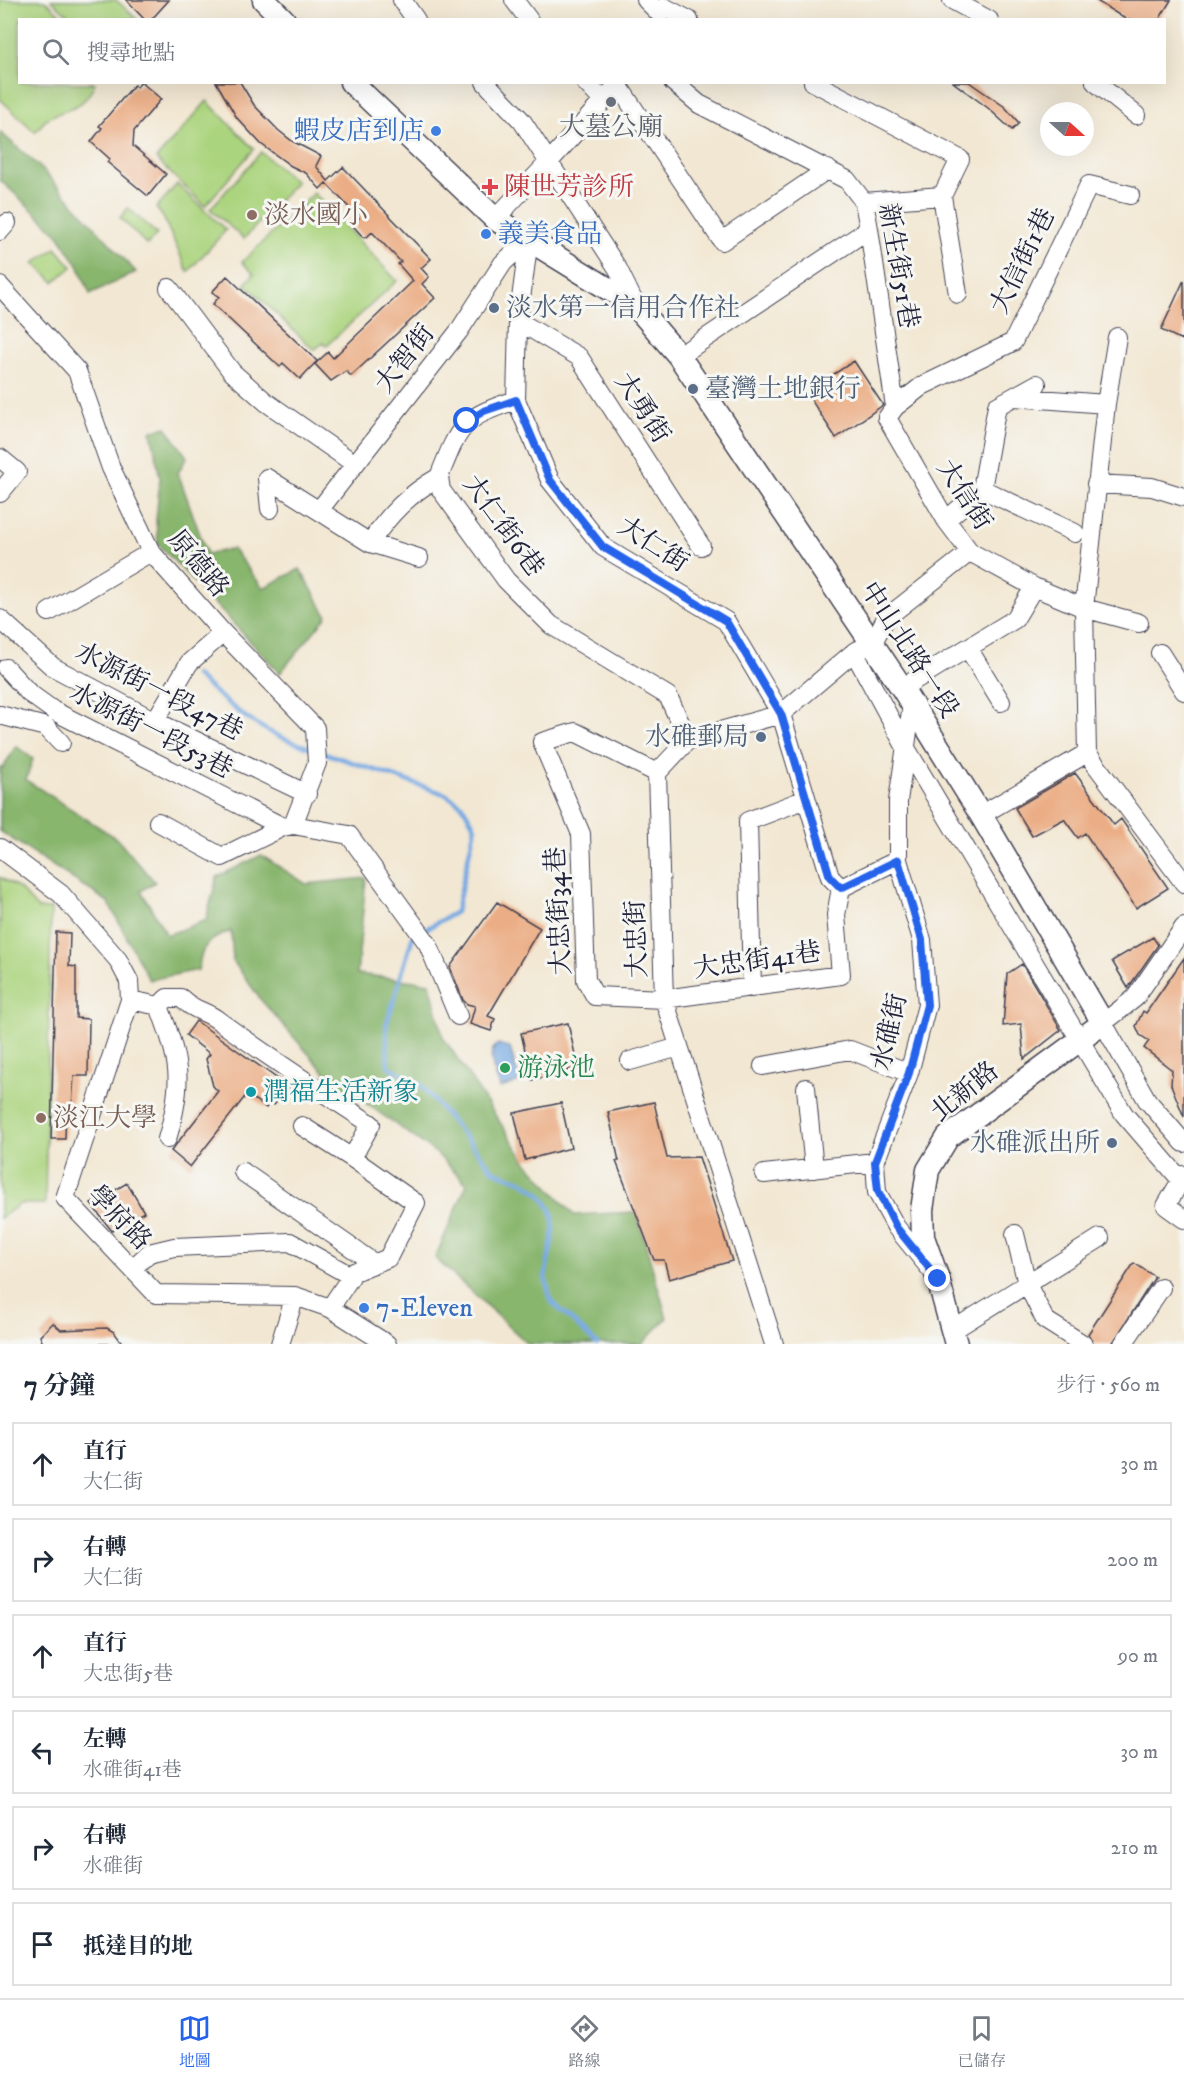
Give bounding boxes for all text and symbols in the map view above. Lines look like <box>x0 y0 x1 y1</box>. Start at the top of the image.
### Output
search box <box>18 18 1166 84</box>
icon: search <box>39 35 72 68</box>
text: 搜尋地點 <box>87 40 175 67</box>
marker: 大墓公廟 <box>604 95 618 109</box>
north arrow <box>1040 102 1094 156</box>
place label: 大墓公廟 <box>559 111 663 144</box>
place label: 蝦皮店到店 <box>294 115 424 148</box>
marker: 蝦皮店到店 <box>429 124 443 138</box>
place label: 陳世芳診所 <box>504 171 634 204</box>
marker: 陳世芳診所 <box>481 178 499 196</box>
place label: 淡水國小 <box>264 199 368 232</box>
street label: 新生街51巷 <box>871 201 925 331</box>
street label: 大信街1巷 <box>983 203 1063 319</box>
marker: 淡水國小 <box>245 208 259 222</box>
place label: 義美食品 <box>498 218 602 251</box>
marker: 義美食品 <box>479 227 493 241</box>
place label: 淡水第一信用合作社 <box>506 292 740 325</box>
marker: 淡水第一信用合作社 <box>487 301 501 315</box>
street label: 大智街 <box>368 318 442 400</box>
street label: 大勇街 <box>607 366 677 450</box>
place label: 臺灣土地銀行 <box>705 373 861 406</box>
marker: 臺灣土地銀行 <box>686 382 700 396</box>
route start <box>453 407 479 433</box>
street label: 大信街 <box>929 453 999 537</box>
street label: 大仁街6巷 <box>455 469 551 583</box>
street label: 大仁街 <box>611 510 695 580</box>
street label: 原德路 <box>160 524 236 604</box>
street label: 中山北路一段 <box>853 576 965 724</box>
street label: 水源街一段47巷 <box>70 636 248 748</box>
street label: 水源街一段53巷 <box>64 676 238 786</box>
place label: 水碓郵局 <box>645 721 749 754</box>
marker: 水碓郵局 <box>754 730 768 744</box>
street label: 大忠街34巷 <box>539 846 579 976</box>
street label: 大忠街 <box>619 899 655 979</box>
street label: 大忠街41巷 <box>691 936 823 986</box>
street label: 水碓街 <box>865 990 915 1074</box>
place label: 游泳池 <box>517 1052 595 1085</box>
street label: 北新路 <box>924 1055 1006 1129</box>
marker: 游泳池 <box>498 1061 512 1075</box>
place label: 潤福生活新象 <box>263 1076 419 1109</box>
marker: 潤福生活新象 <box>244 1085 258 1099</box>
place label: 淡江大學 <box>53 1102 157 1135</box>
marker: 淡江大學 <box>34 1111 48 1125</box>
place label: 水碓派出所 <box>970 1127 1100 1160</box>
marker: 水碓派出所 <box>1105 1136 1119 1150</box>
street label: 學府路 <box>80 1178 158 1258</box>
route end <box>924 1265 950 1291</box>
place label: 7-Eleven <box>376 1292 473 1325</box>
marker: 7-Eleven <box>357 1301 371 1315</box>
text: 7 分鐘 <box>24 1370 95 1403</box>
text: 步行 · 560 m <box>1056 1373 1160 1398</box>
text: 直行 <box>83 1438 127 1465</box>
icon: ahead <box>26 1448 59 1481</box>
text: 30 m <box>1120 1452 1158 1477</box>
text: 大仁街 <box>83 1470 143 1495</box>
text: 右轉 <box>83 1534 127 1561</box>
icon: right <box>26 1544 59 1577</box>
text: 200 m <box>1107 1548 1158 1573</box>
text: 大仁街 <box>83 1566 143 1591</box>
text: 直行 <box>83 1630 127 1657</box>
icon: ahead <box>26 1640 59 1673</box>
text: 90 m <box>1118 1644 1158 1669</box>
text: 大忠街5巷 <box>83 1662 173 1687</box>
text: 左轉 <box>83 1726 127 1753</box>
icon: left <box>26 1736 59 1769</box>
text: 30 m <box>1120 1740 1158 1765</box>
text: 水碓街41巷 <box>83 1758 182 1783</box>
text: 右轉 <box>83 1822 127 1849</box>
icon: right <box>26 1832 59 1865</box>
text: 210 m <box>1111 1836 1158 1861</box>
text: 水碓街 <box>83 1854 143 1879</box>
icon: arrive <box>26 1928 59 1961</box>
text: 抵達目的地 <box>83 1933 193 1960</box>
tab: 地圖 <box>178 2012 211 2071</box>
tab: 路線 <box>568 2012 601 2071</box>
tab: 已儲存 <box>958 2012 1006 2071</box>

